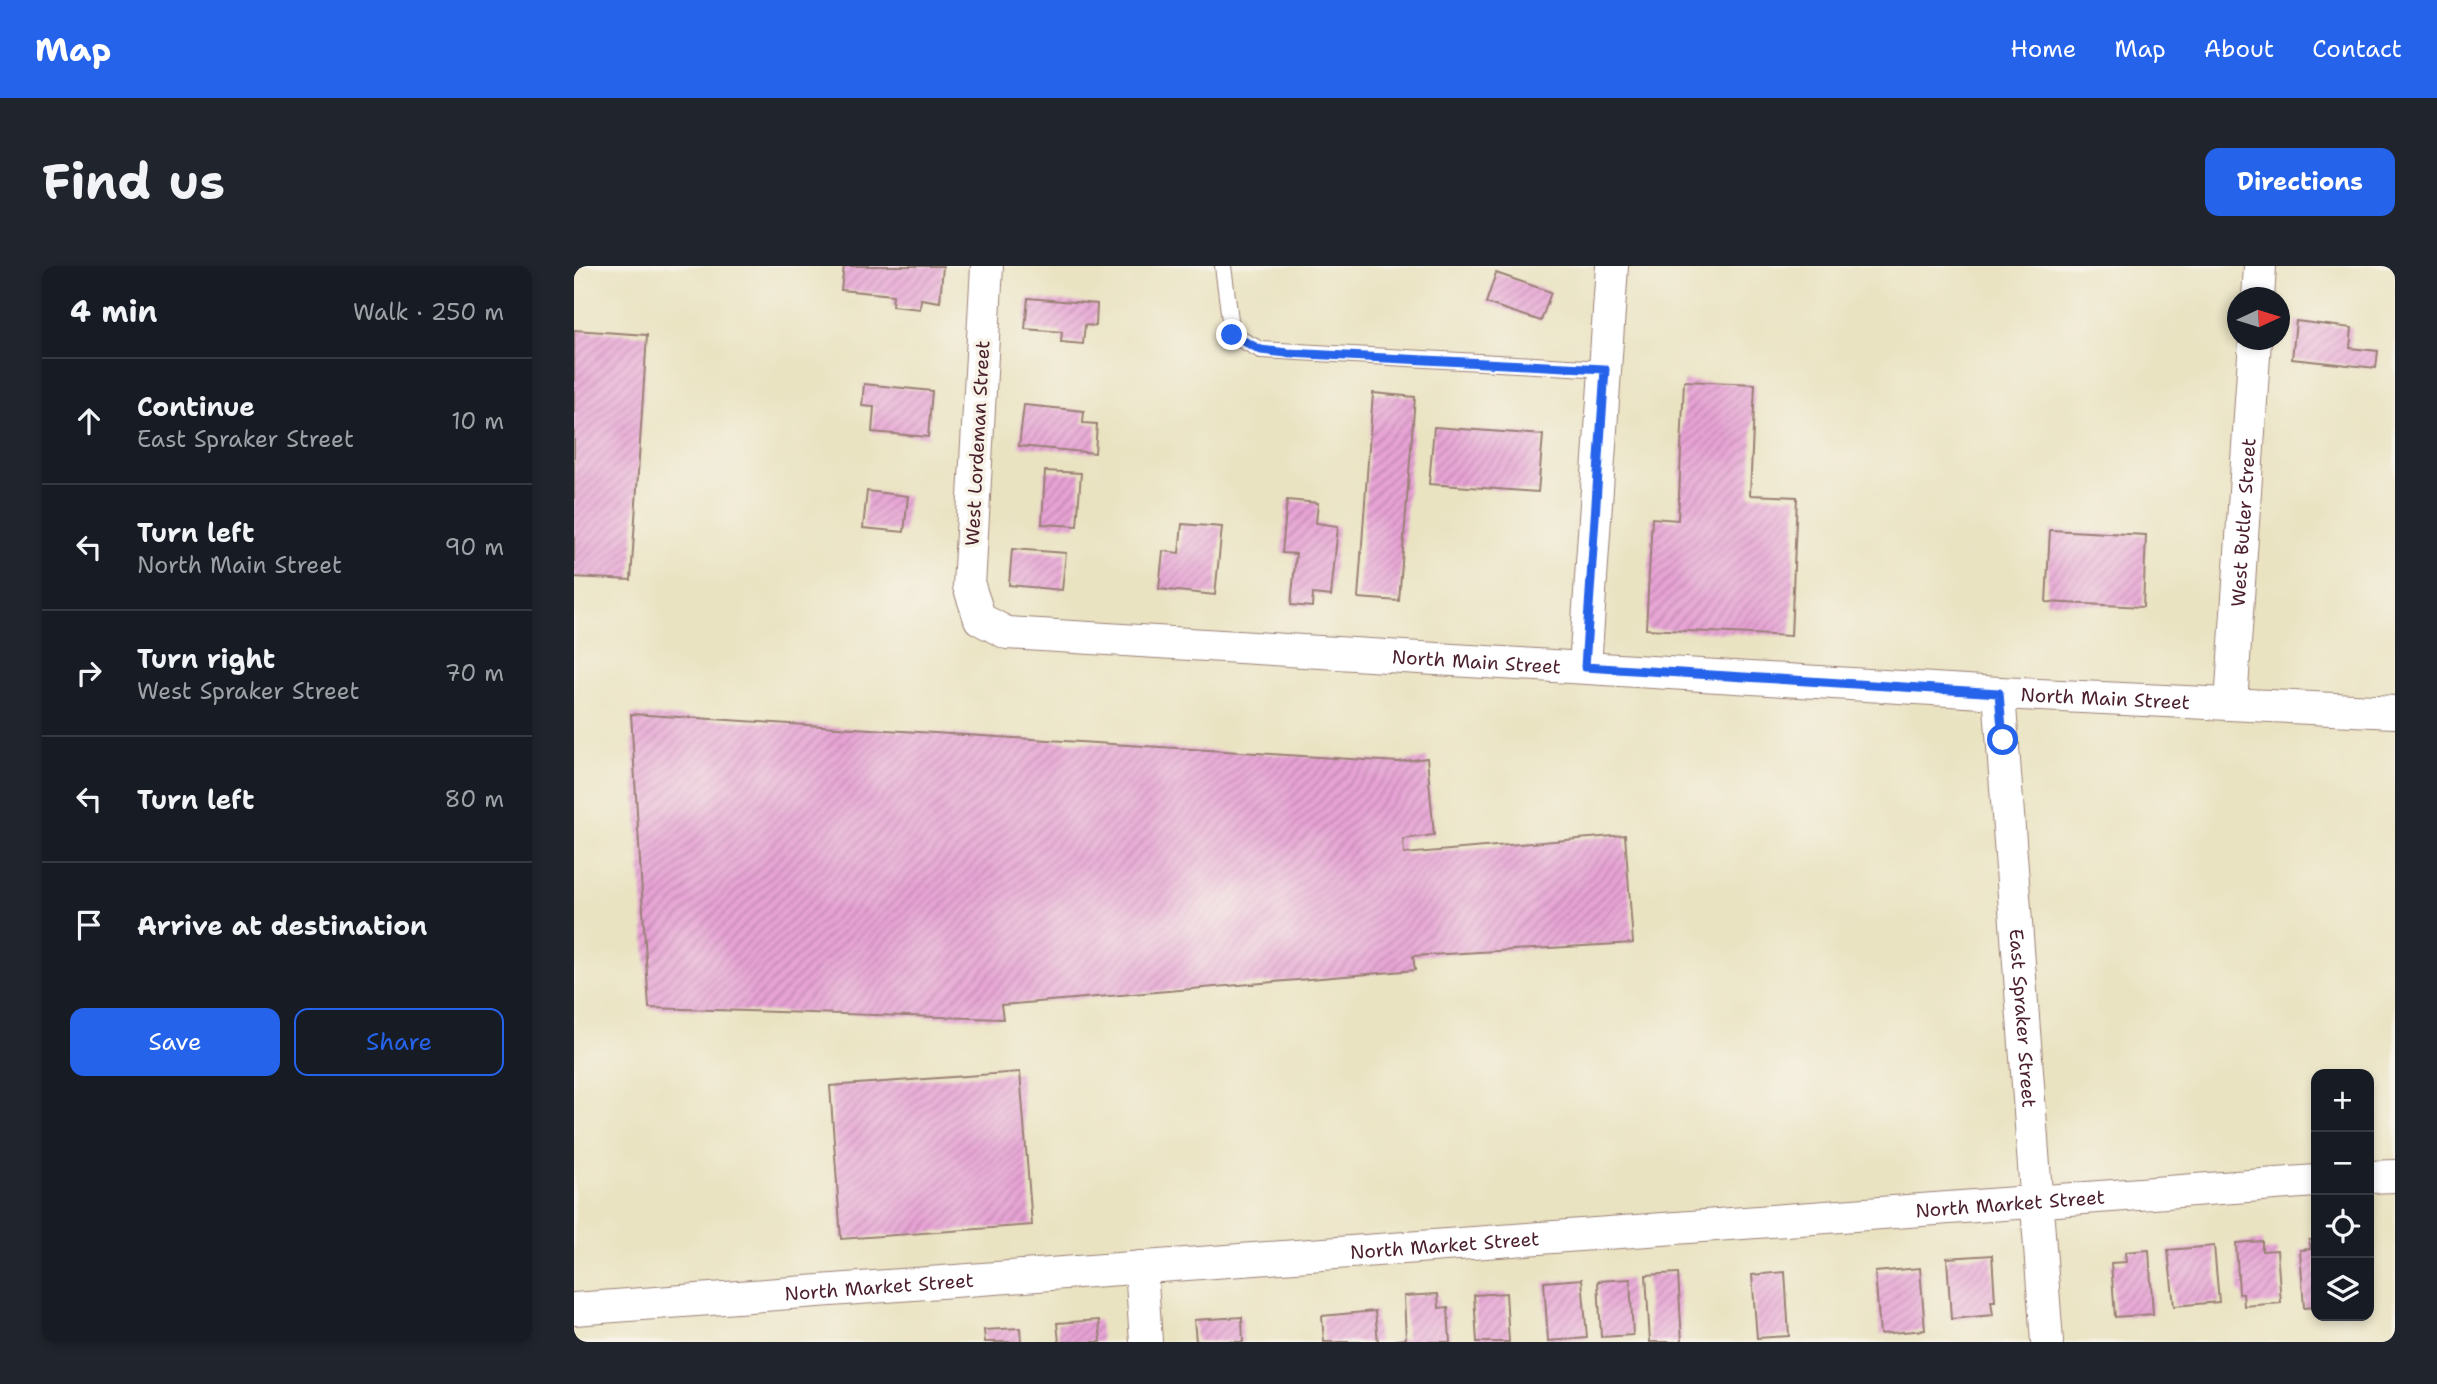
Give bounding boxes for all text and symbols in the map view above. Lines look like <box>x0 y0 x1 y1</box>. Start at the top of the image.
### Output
text: Map <box>35 27 111 72</box>
text: Home <box>2010 33 2076 65</box>
text: Map <box>2114 33 2166 65</box>
text: About <box>2204 33 2274 65</box>
text: Contact <box>2312 33 2402 65</box>
button: Directions <box>2205 148 2395 216</box>
text: Find us <box>42 149 225 215</box>
north arrow <box>2227 287 2290 350</box>
text: 4 min <box>70 291 157 332</box>
text: Walk · 250 m <box>353 297 504 327</box>
route end <box>1216 319 1247 350</box>
street label: West Lordeman Street <box>960 340 995 546</box>
text: Continue <box>137 389 255 424</box>
icon: ahead <box>70 402 108 440</box>
text: 10 m <box>451 406 504 436</box>
text: East Spraker Street <box>137 424 354 454</box>
street label: West Butler Street <box>2225 437 2262 608</box>
text: Turn left <box>137 515 254 550</box>
icon: left <box>70 528 108 566</box>
text: 90 m <box>444 532 504 562</box>
text: North Main Street <box>137 550 342 580</box>
text: Turn right <box>137 641 275 676</box>
street label: North Main Street <box>1391 644 1562 679</box>
icon: right <box>70 654 108 692</box>
text: 70 m <box>445 658 504 688</box>
text: West Spraker Street <box>137 676 360 706</box>
street label: North Main Street <box>2020 682 2191 715</box>
route start <box>1987 724 2018 755</box>
icon: left <box>70 780 108 818</box>
text: Turn left <box>137 782 254 817</box>
text: 80 m <box>445 784 504 814</box>
icon: arrive <box>70 906 108 944</box>
text: Arrive at destination <box>137 908 427 943</box>
street label: East Spraker Street <box>2003 928 2042 1109</box>
button: Save <box>70 1008 280 1076</box>
button: Share <box>294 1008 504 1076</box>
map controls <box>2311 1069 2374 1321</box>
button: + <box>2311 1069 2374 1132</box>
button: − <box>2311 1132 2374 1195</box>
street label: North Market Street <box>1915 1185 2106 1223</box>
button: locate <box>2311 1195 2374 1258</box>
street label: North Market Street <box>1349 1226 1540 1265</box>
button: layers <box>2311 1258 2374 1321</box>
street label: North Market Street <box>784 1268 975 1307</box>

